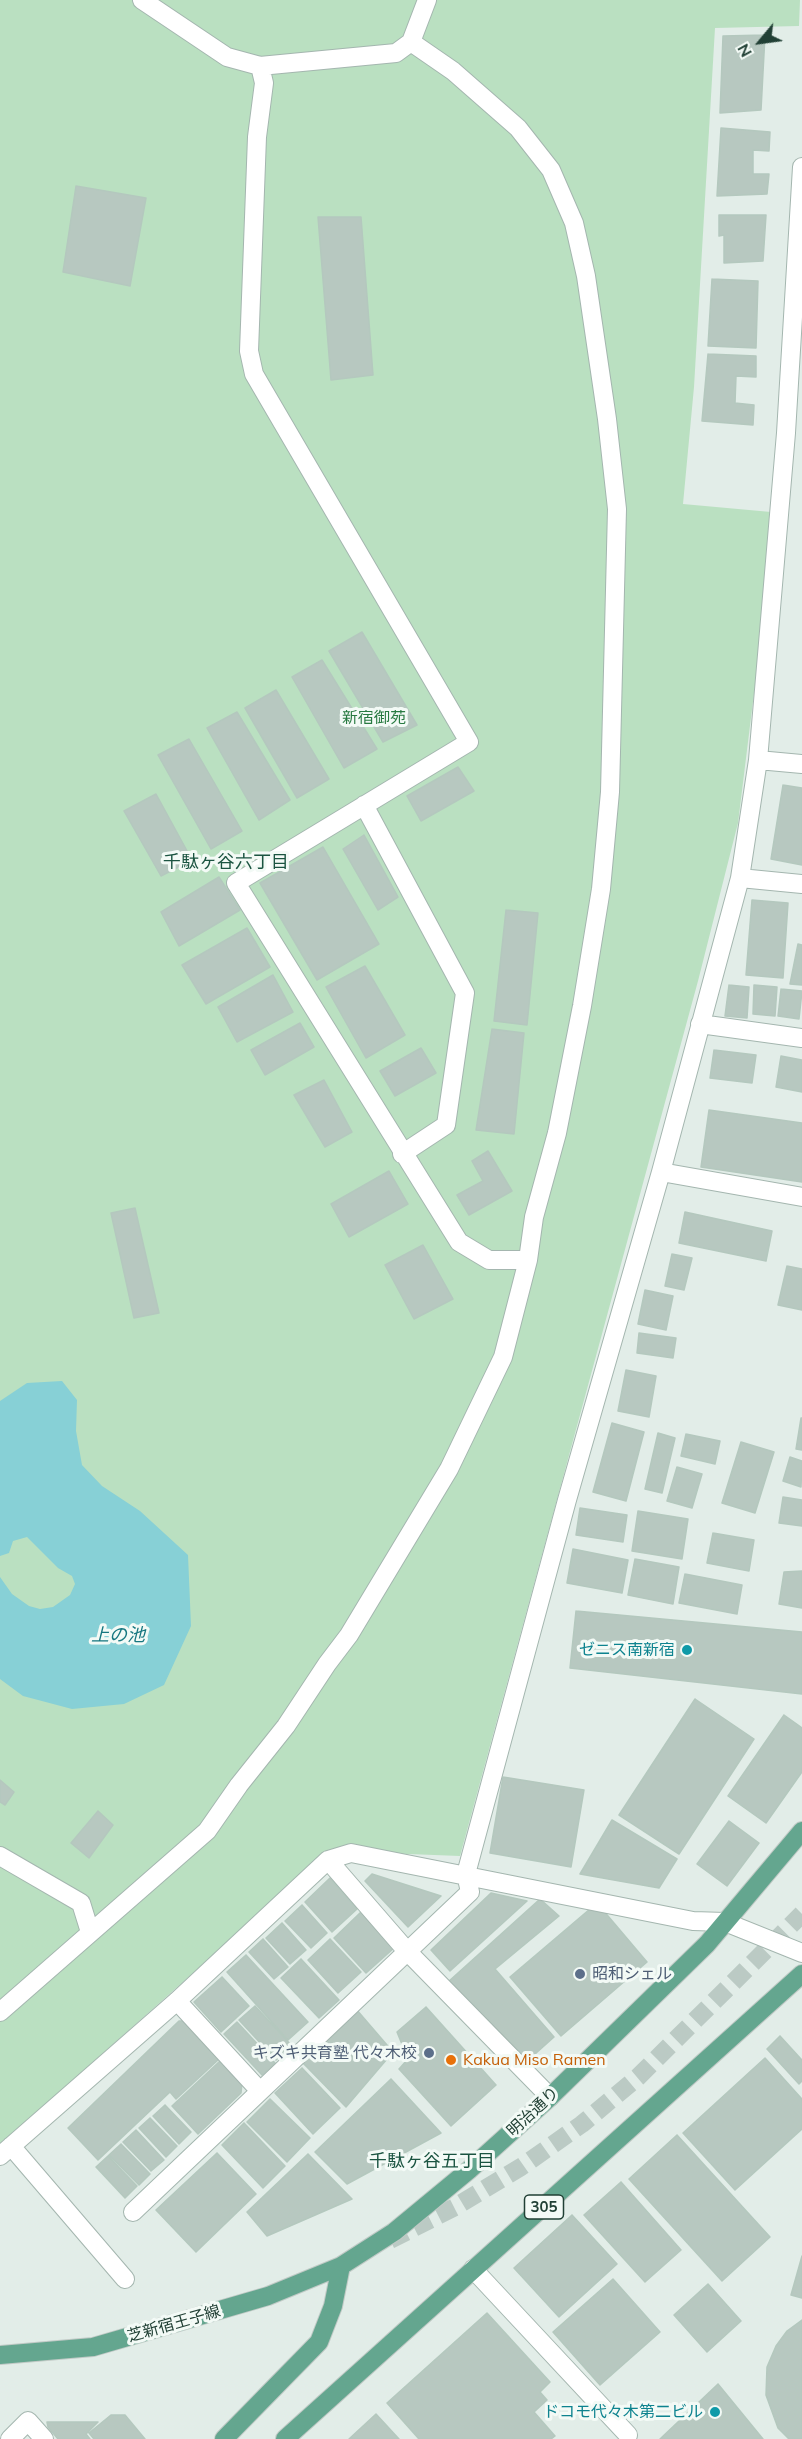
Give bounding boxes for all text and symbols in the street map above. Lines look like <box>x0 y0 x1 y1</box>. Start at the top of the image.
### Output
north arrow <box>730 12 790 72</box>
text: N <box>733 41 756 61</box>
park label: 新宿御苑 <box>342 708 406 728</box>
district label: 千駄ヶ谷六丁目 <box>163 852 289 874</box>
water label: 上の池 <box>91 1625 145 1647</box>
place label: ゼニス南新宿 <box>579 1640 675 1660</box>
marker: ゼニス南新宿 <box>680 1643 694 1657</box>
place label: 昭和シェル <box>592 1964 672 1984</box>
marker: 昭和シェル <box>573 1967 587 1981</box>
place label: キズキ共育塾 代々木校 <box>253 2043 417 2063</box>
marker: キズキ共育塾 代々木校 <box>422 2046 436 2060</box>
place label: Kakua Miso Ramen <box>463 2050 606 2070</box>
marker: Kakua Miso Ramen <box>444 2053 458 2067</box>
street label: 明治通り <box>503 2083 563 2141</box>
district label: 千駄ヶ谷五丁目 <box>369 2151 495 2173</box>
road number: 305 <box>524 2195 564 2219</box>
street label: 芝新宿王子線 <box>125 2302 223 2346</box>
place label: ドコモ代々木第二ビル <box>543 2402 703 2422</box>
marker: ドコモ代々木第二ビル <box>708 2405 722 2419</box>

